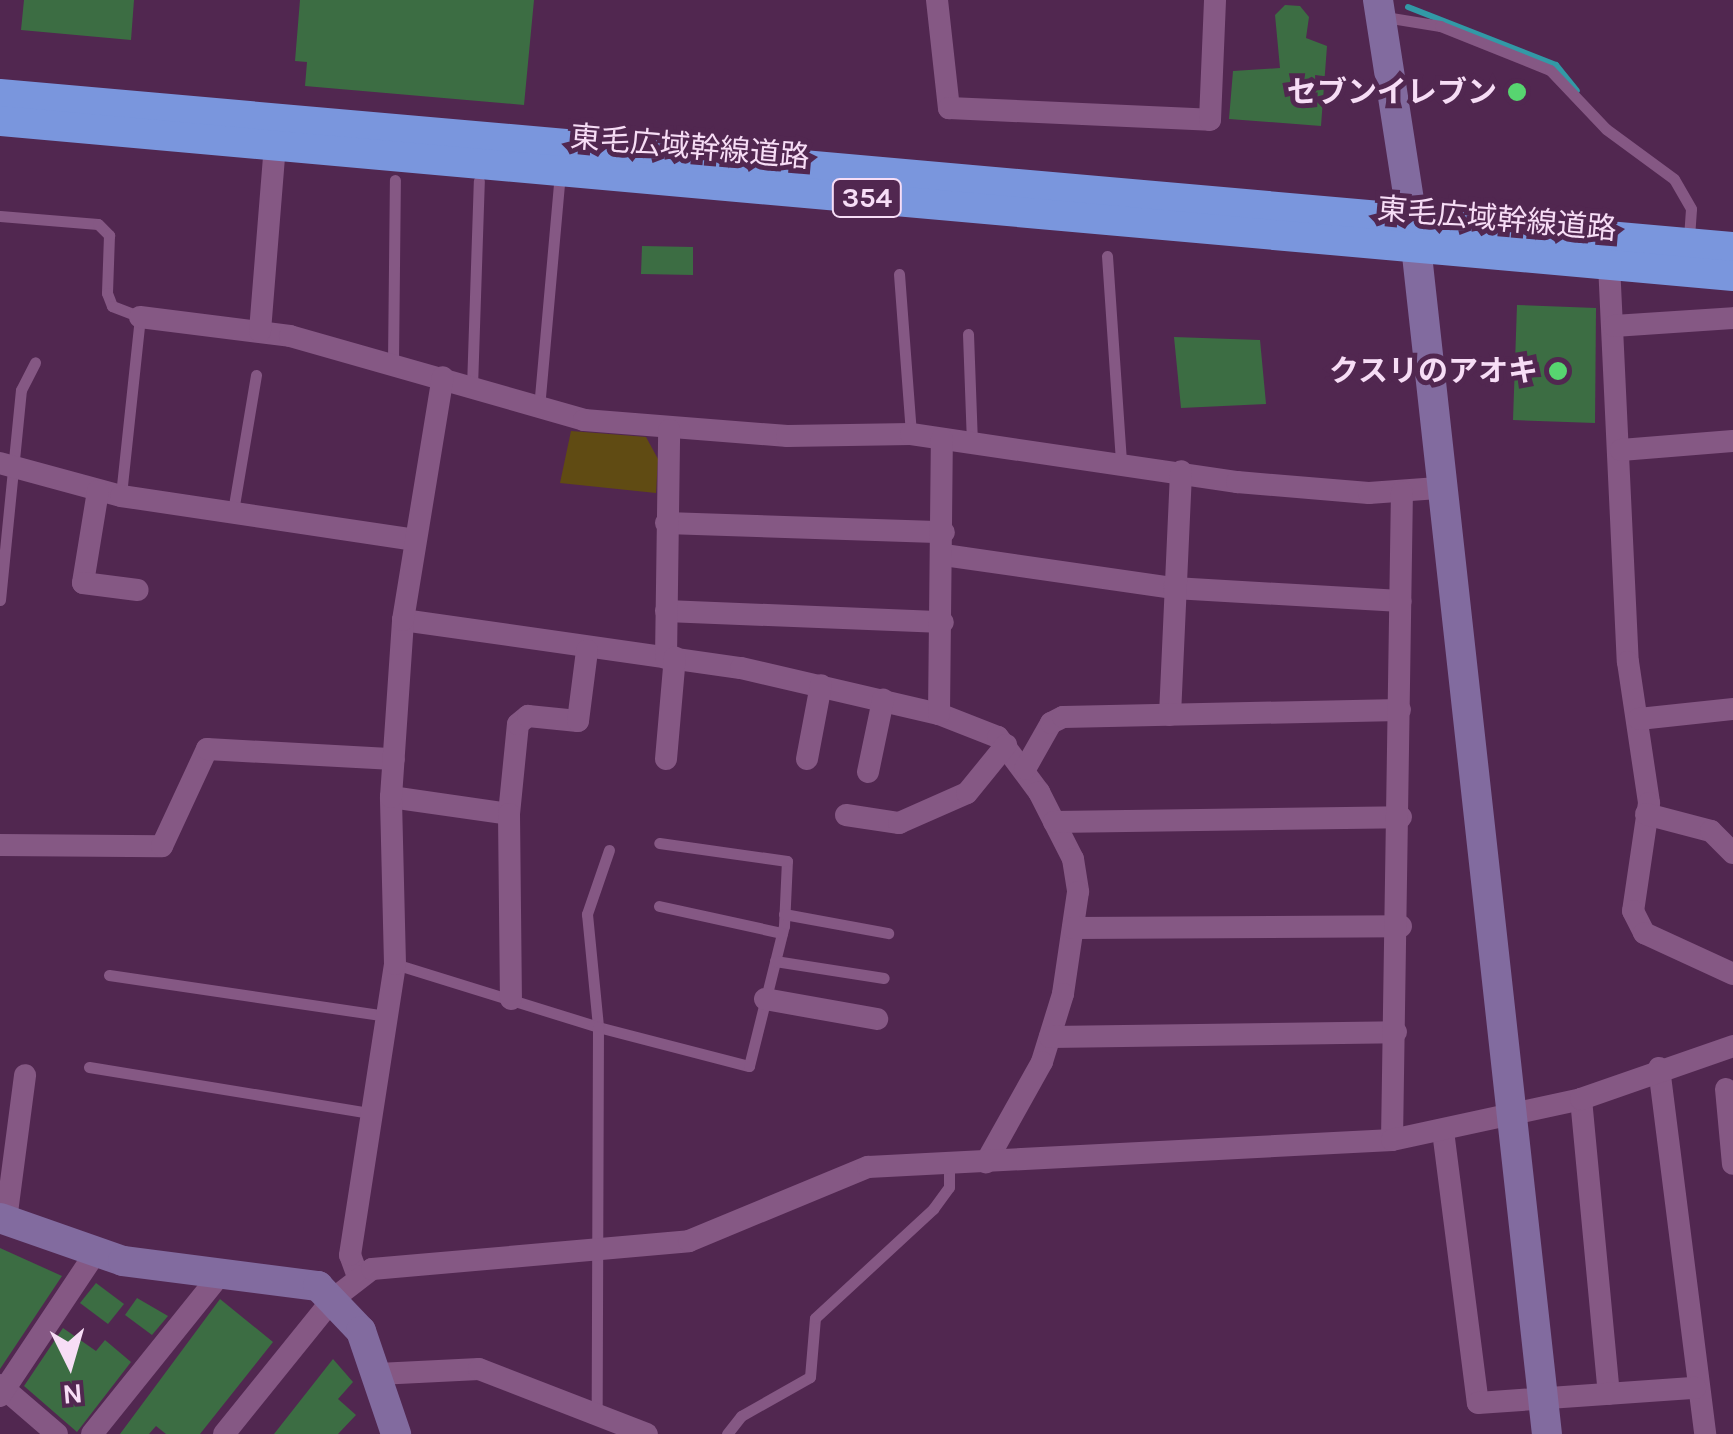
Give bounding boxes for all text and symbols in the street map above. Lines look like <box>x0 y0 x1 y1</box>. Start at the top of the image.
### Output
place label: セブンイレブン <box>1287 74 1497 110</box>
marker: セブンイレブン <box>1506 81 1528 103</box>
street label: 東毛広域幹線道路 <box>569 119 811 175</box>
road number: 354 <box>830 175 904 221</box>
street label: 東毛広域幹線道路 <box>1376 191 1618 247</box>
place label: クスリのアオキ <box>1328 353 1538 389</box>
marker: クスリのアオキ <box>1547 360 1569 382</box>
north arrow <box>20 1314 120 1414</box>
text: N <box>61 1377 84 1412</box>

